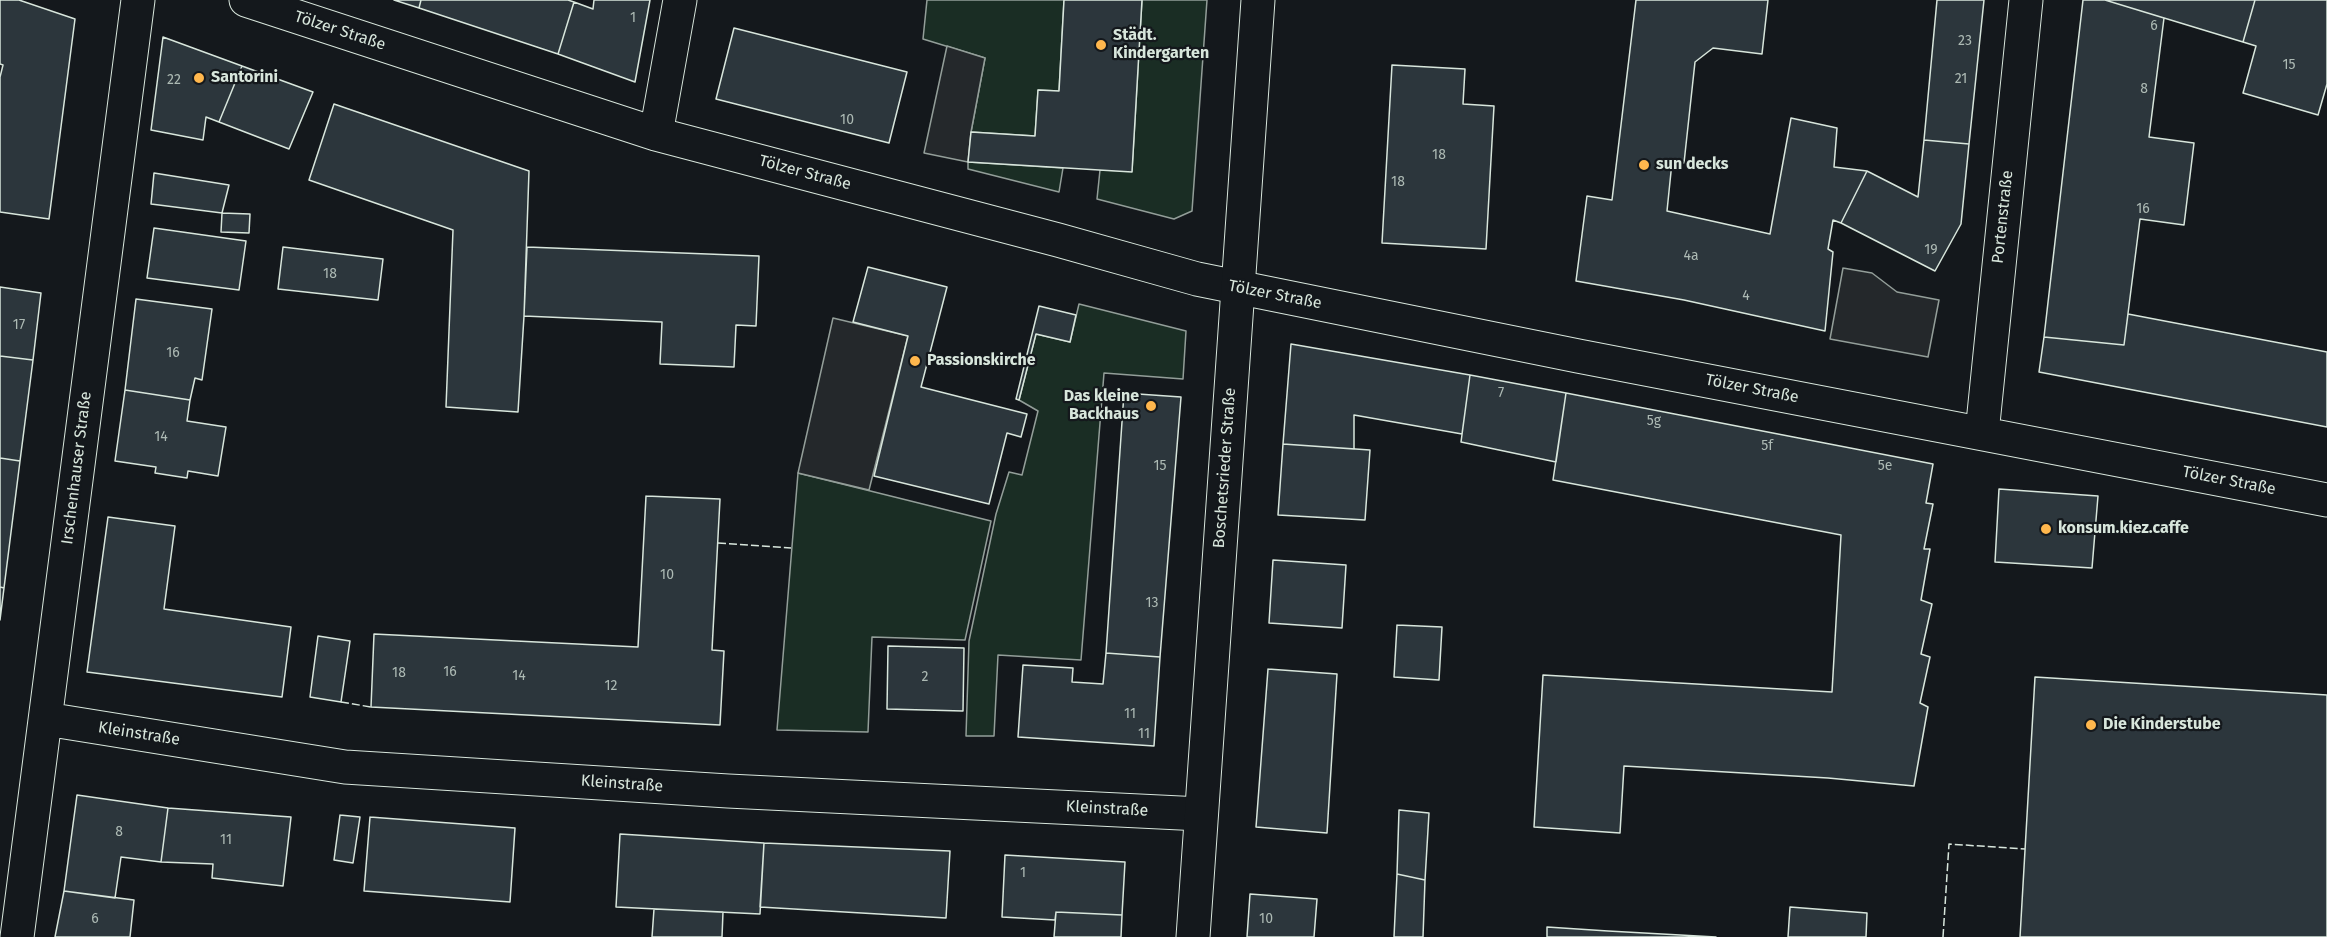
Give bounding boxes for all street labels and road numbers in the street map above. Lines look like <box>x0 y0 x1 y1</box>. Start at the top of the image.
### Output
street label: Tölzer Straße <box>292 7 388 55</box>
street label: Tölzer Straße <box>757 151 853 195</box>
street label: Portenstraße <box>1989 169 2017 265</box>
street label: Tölzer Straße <box>1227 277 1323 313</box>
street label: Tölzer Straße <box>1704 371 1800 407</box>
street label: Boschetsrieder Straße <box>1210 387 1240 549</box>
street label: Irschenhauser Straße <box>58 390 96 546</box>
street label: Tölzer Straße <box>2181 463 2277 499</box>
street label: Kleinstraße <box>97 718 181 750</box>
street label: Kleinstraße <box>580 772 664 796</box>
street label: Kleinstraße <box>1065 797 1149 821</box>

